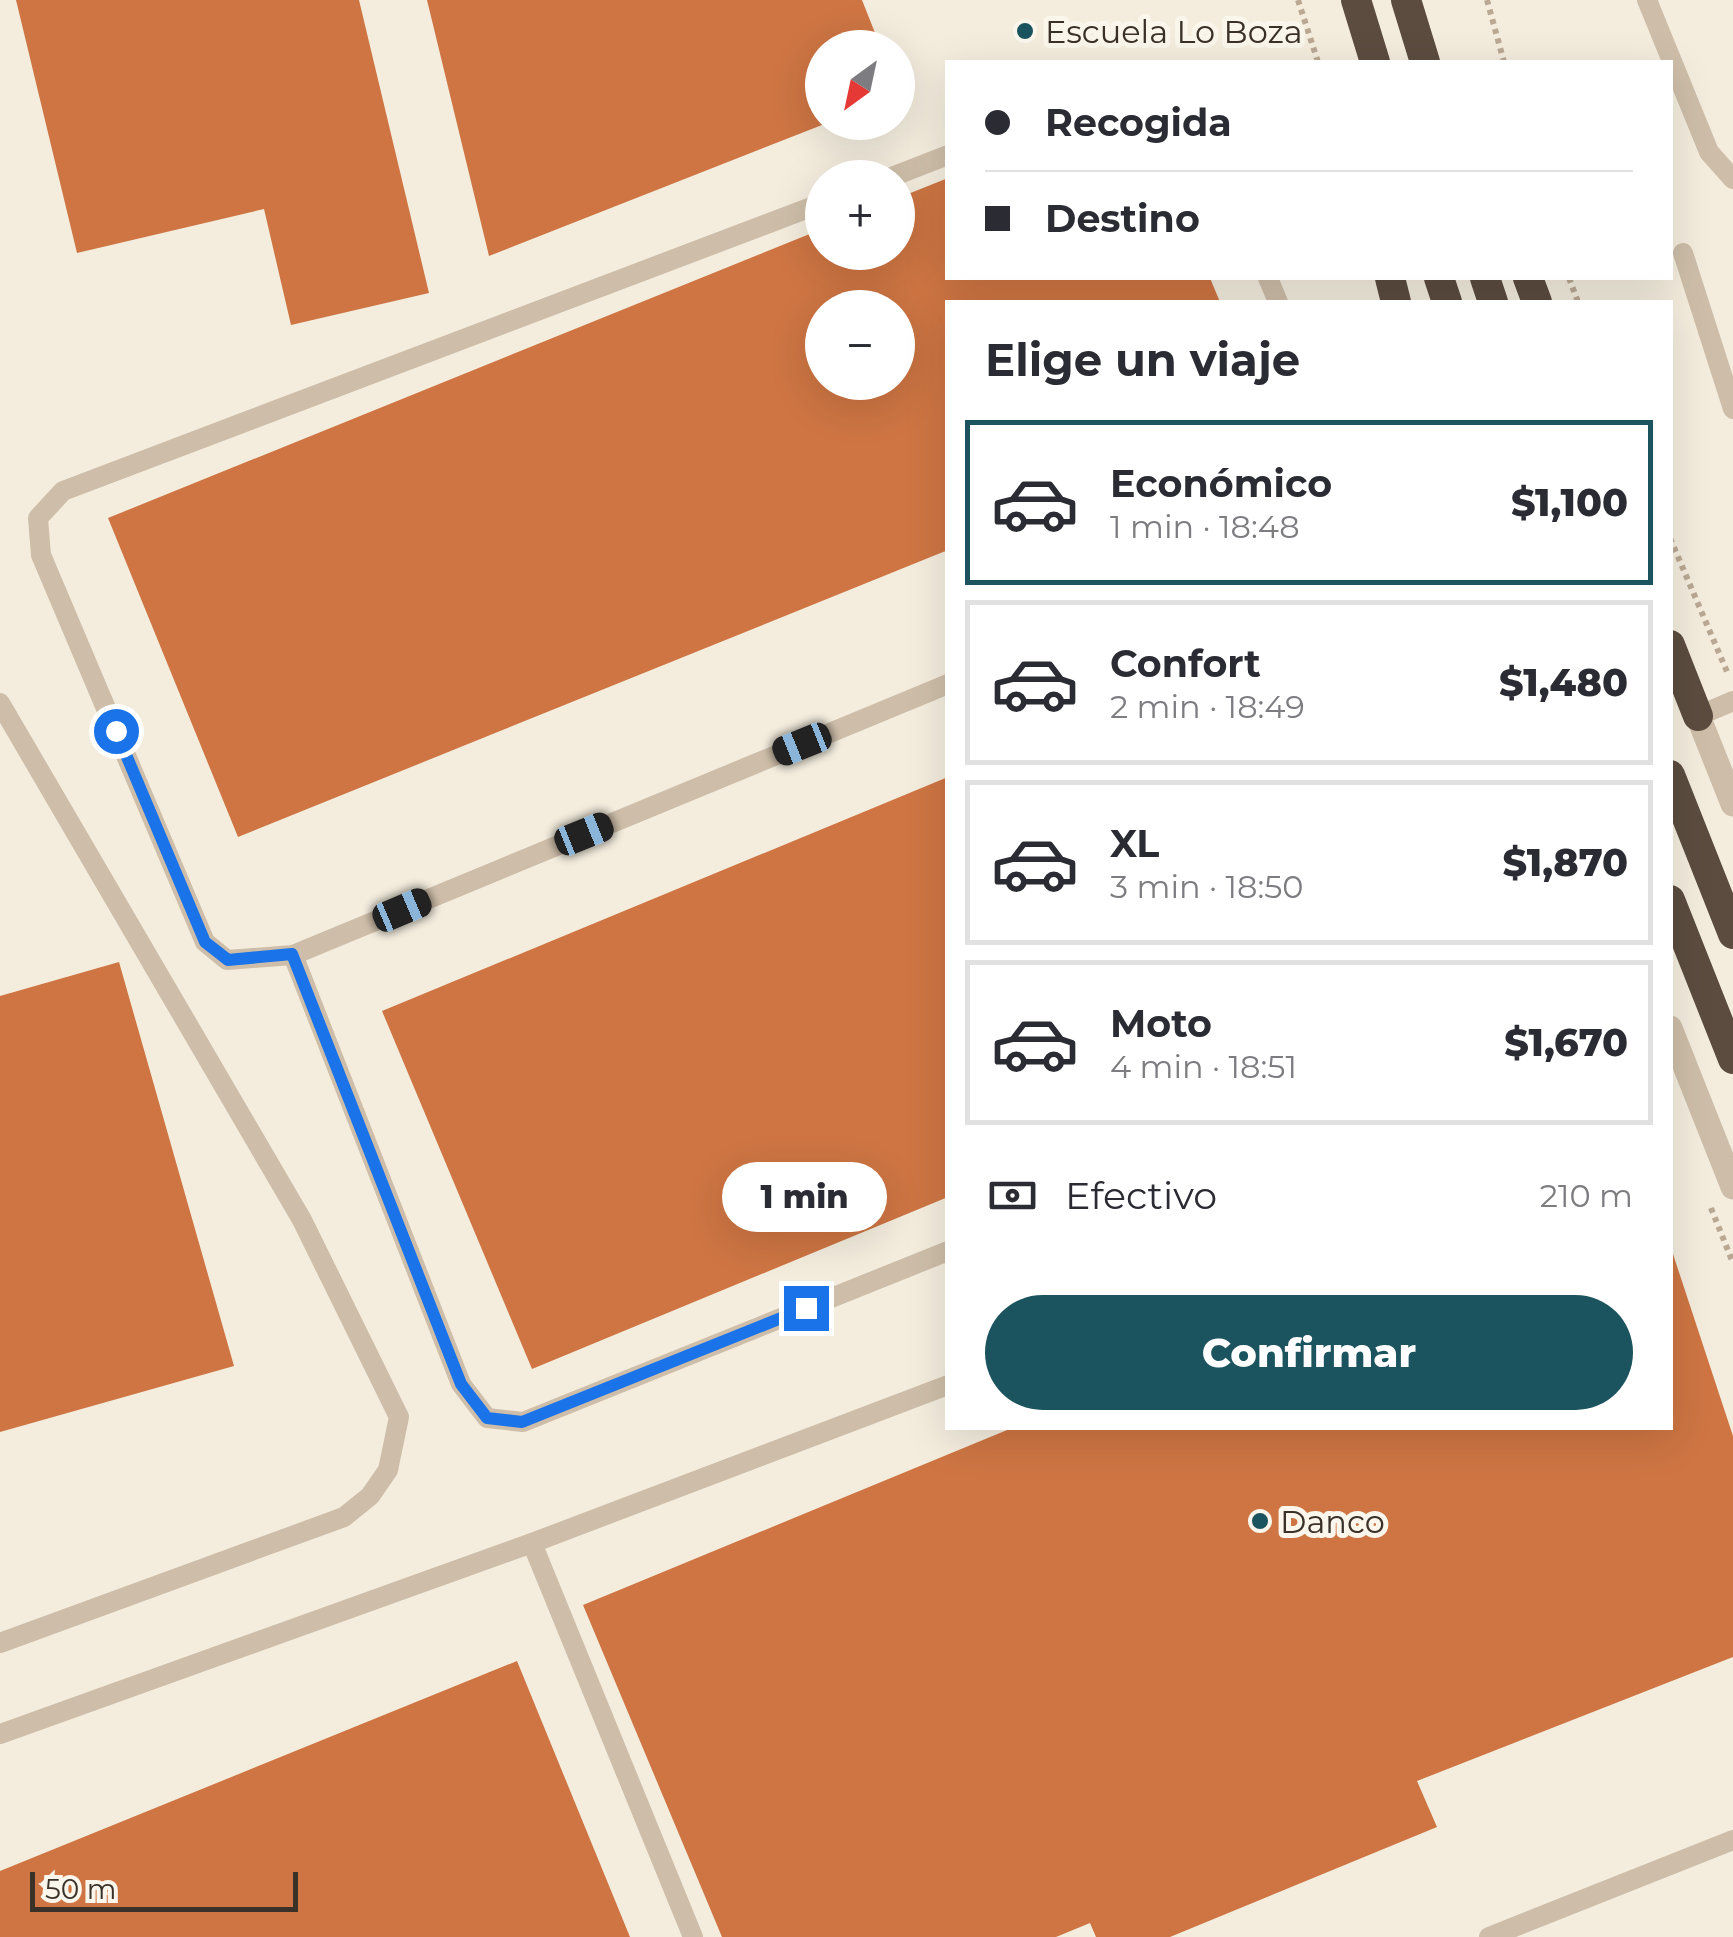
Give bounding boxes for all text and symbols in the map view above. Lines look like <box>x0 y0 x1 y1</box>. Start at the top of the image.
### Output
place label: Escuela Lo Boza <box>1045 12 1303 51</box>
marker: Escuela Lo Boza <box>1014 20 1036 42</box>
north arrow <box>805 30 915 140</box>
map controls <box>805 30 915 400</box>
text: Recogida <box>1045 99 1232 146</box>
button: + <box>805 160 915 270</box>
text: Destino <box>1045 195 1200 242</box>
button: − <box>805 290 915 400</box>
text: Elige un viaje <box>985 332 1300 387</box>
icon: car <box>990 458 1080 548</box>
text: Económico <box>1110 460 1332 507</box>
text: $1,100 <box>1511 479 1628 526</box>
text: 1 min · 18:48 <box>1110 507 1300 546</box>
icon: car <box>990 638 1080 728</box>
text: Confort <box>1110 640 1261 687</box>
text: $1,480 <box>1499 659 1628 706</box>
text: 2 min · 18:49 <box>1110 687 1305 726</box>
route start <box>94 709 139 754</box>
car <box>769 719 835 769</box>
car <box>551 809 617 859</box>
icon: car <box>990 818 1080 908</box>
text: XL <box>1110 820 1159 867</box>
text: $1,870 <box>1503 839 1628 886</box>
text: 3 min · 18:50 <box>1110 867 1304 906</box>
car <box>369 884 435 936</box>
icon: car <box>990 998 1080 1088</box>
text: Moto <box>1110 1000 1212 1047</box>
text: $1,670 <box>1504 1019 1628 1066</box>
text: 4 min · 18:51 <box>1110 1047 1297 1086</box>
callout: 1 min <box>724 1163 888 1233</box>
icon: cash <box>985 1168 1040 1223</box>
text: Efectivo <box>1065 1172 1217 1219</box>
text: 210 m <box>1540 1176 1633 1215</box>
text: 1 min <box>760 1177 849 1216</box>
route end <box>784 1286 829 1331</box>
button: Confirmar <box>985 1295 1633 1410</box>
place label: Danco <box>1280 1502 1385 1541</box>
marker: Danco <box>1249 1510 1271 1532</box>
scale bar <box>30 1867 298 1912</box>
text: 50 m <box>45 1872 116 1906</box>

